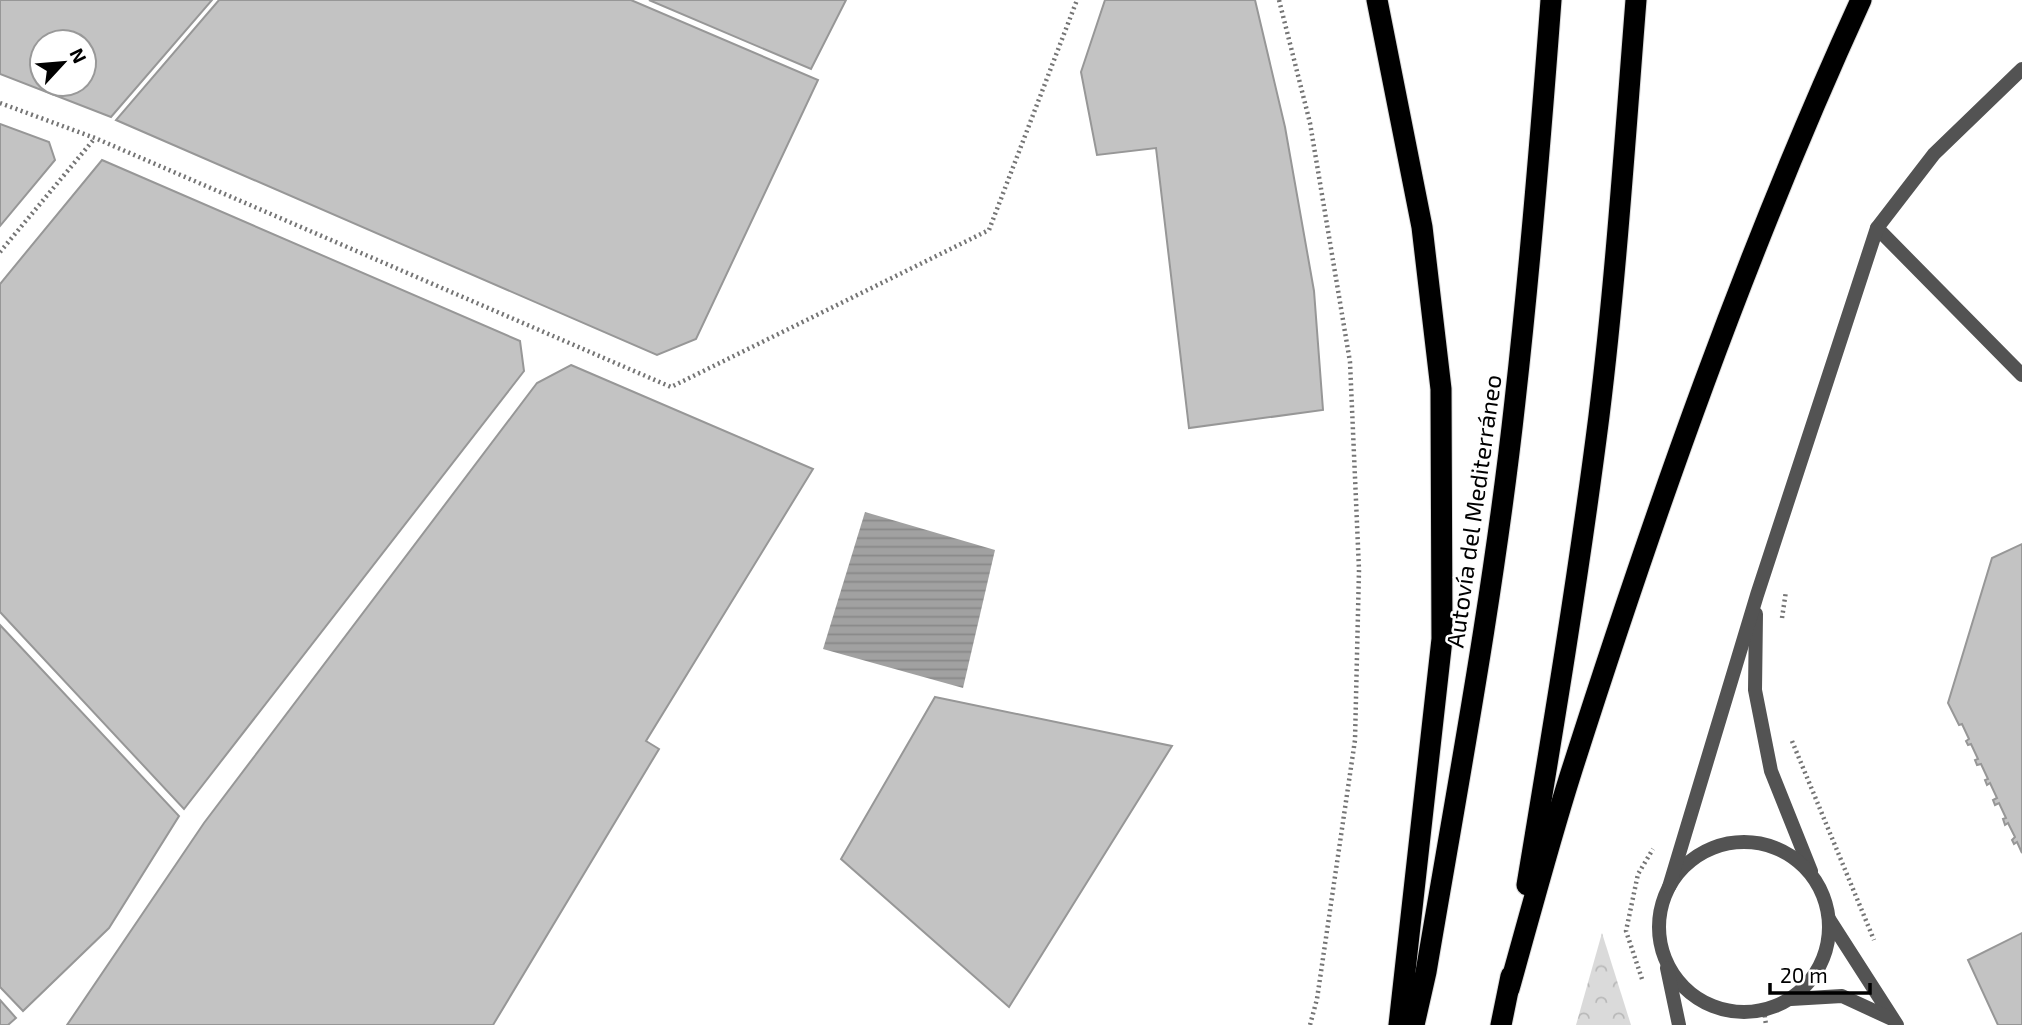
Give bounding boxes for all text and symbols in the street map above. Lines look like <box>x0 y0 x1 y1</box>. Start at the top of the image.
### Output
north arrow <box>28 28 98 98</box>
text: N <box>65 44 92 67</box>
street label: Autovía del Mediterráneo <box>1439 373 1507 649</box>
scale bar <box>1770 951 1870 995</box>
text: 20 m <box>1780 962 1828 987</box>

